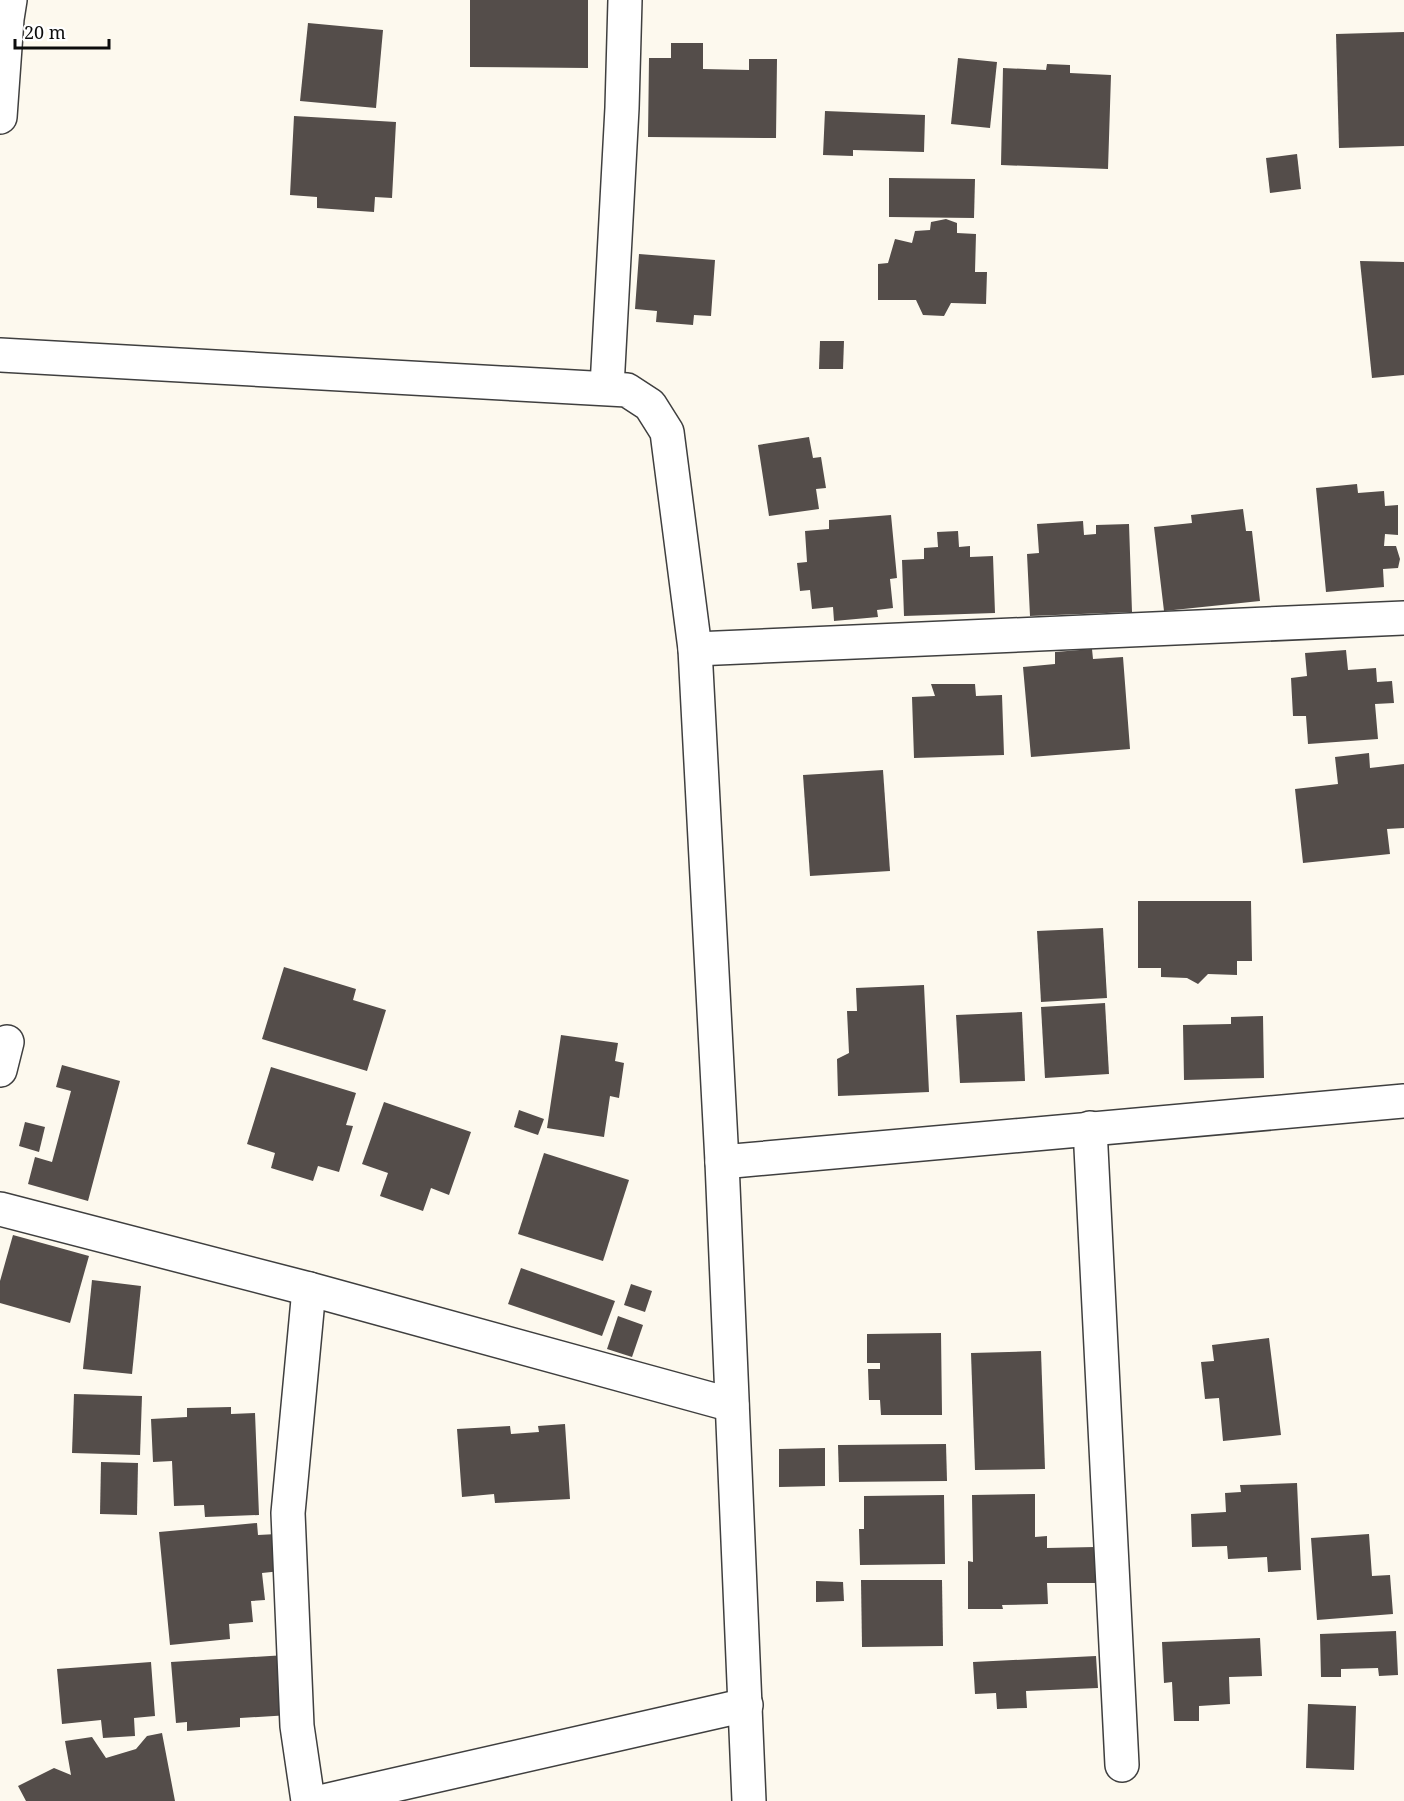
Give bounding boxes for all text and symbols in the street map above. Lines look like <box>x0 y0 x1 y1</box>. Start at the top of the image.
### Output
scale bar <box>15 12 110 50</box>
text: 20 m <box>24 20 66 44</box>

